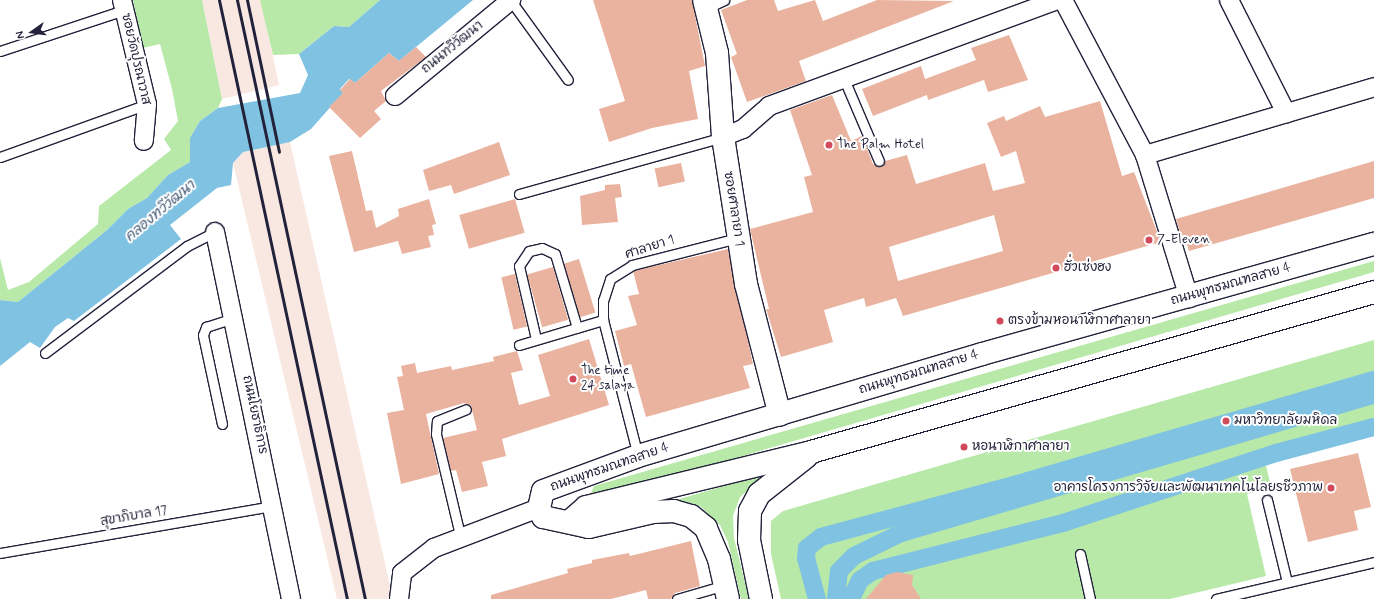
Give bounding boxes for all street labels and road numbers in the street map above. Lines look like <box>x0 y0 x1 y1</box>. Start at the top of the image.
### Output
street label: ซอยวัดปุรณาวาส <box>117 12 153 106</box>
street label: ถนนทวีวัฒนา <box>419 18 487 78</box>
street label: ซอยศาลายา 1 <box>719 171 747 247</box>
street label: ศาลายา 1 <box>623 233 677 263</box>
street label: ถนนพุทธมณฑลสาย 4 <box>1169 260 1293 310</box>
street label: ถนนพุทธมณฑลสาย 4 <box>857 347 981 399</box>
street label: ถนนโยธาธิการ <box>238 374 270 456</box>
street label: ถนนพุทธมณฑลสาย 4 <box>549 440 671 496</box>
street label: สุขาภิบาล 17 <box>99 503 169 531</box>

